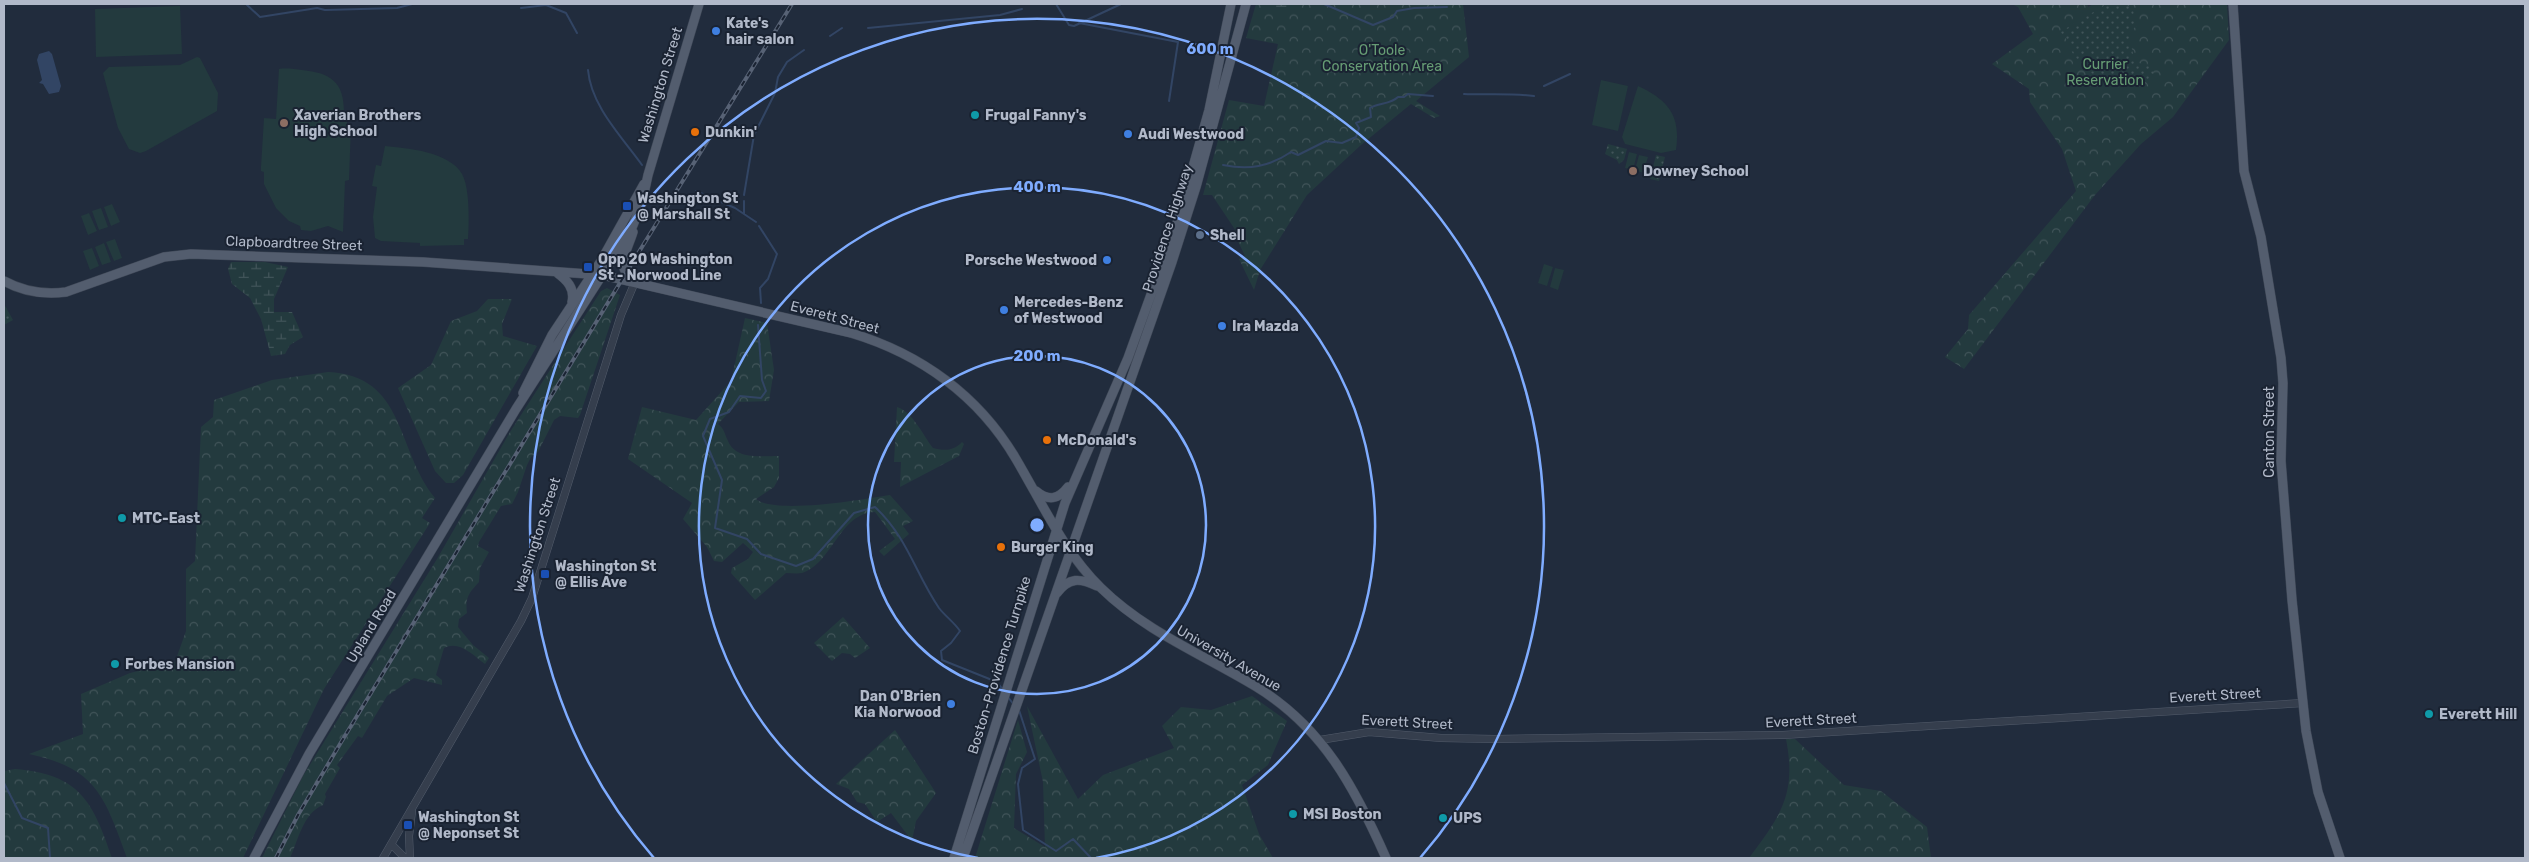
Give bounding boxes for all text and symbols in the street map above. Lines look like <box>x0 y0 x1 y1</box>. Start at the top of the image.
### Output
place label: Kate's hair salon <box>726 15 794 48</box>
street label: Washington Street <box>635 25 686 145</box>
marker: Kate's hair salon <box>710 25 722 37</box>
text: 600 m <box>1186 40 1234 58</box>
park label: O'Toole Conservation Area <box>1322 42 1442 75</box>
park label: Currier Reservation <box>2066 56 2144 89</box>
place label: Xaverian Brothers High School <box>294 107 422 140</box>
place label: Frugal Fanny's <box>985 107 1087 124</box>
marker: Frugal Fanny's <box>969 109 981 121</box>
marker: Xaverian Brothers High School <box>278 117 290 129</box>
place label: Dunkin' <box>705 124 757 141</box>
marker: Dunkin' <box>689 126 701 138</box>
place label: Audi Westwood <box>1138 126 1244 143</box>
marker: Audi Westwood <box>1122 128 1134 140</box>
street label: Providence Highway <box>1139 162 1196 294</box>
place label: Downey School <box>1643 163 1749 180</box>
marker: Downey School <box>1627 165 1639 177</box>
text: 400 m <box>1013 178 1061 196</box>
place label: Washington St @ Marshall St <box>637 190 739 223</box>
marker: Washington St @ Marshall St <box>621 200 633 212</box>
place label: Shell <box>1210 227 1245 244</box>
marker: Shell <box>1194 229 1206 241</box>
street label: Clapboardtree Street <box>225 233 363 254</box>
place label: Opp 20 Washington St - Norwood Line <box>598 251 733 284</box>
place label: Porsche Westwood <box>965 252 1097 269</box>
marker: Porsche Westwood <box>1101 254 1113 266</box>
marker: Opp 20 Washington St - Norwood Line <box>582 261 594 273</box>
place label: Mercedes-Benz of Westwood <box>1014 294 1123 327</box>
street label: Everett Street <box>789 297 882 338</box>
marker: Mercedes-Benz of Westwood <box>998 304 1010 316</box>
place label: Ira Mazda <box>1232 318 1299 335</box>
marker: Ira Mazda <box>1216 320 1228 332</box>
text: 200 m <box>1013 347 1061 365</box>
street label: Canton Street <box>2261 386 2278 478</box>
place label: McDonald's <box>1057 432 1137 449</box>
marker: McDonald's <box>1041 434 1053 446</box>
street label: Washington Street <box>511 475 564 595</box>
place label: MTC-East <box>132 510 201 527</box>
marker: MTC-East <box>116 512 128 524</box>
centre of rings <box>1028 516 1046 534</box>
place label: Burger King <box>1011 539 1094 556</box>
marker: Burger King <box>995 541 1007 553</box>
place label: Washington St @ Ellis Ave <box>555 558 657 591</box>
marker: Washington St @ Ellis Ave <box>539 568 551 580</box>
street label: Boston-Providence Turnpike <box>964 574 1035 756</box>
street label: Upland Road <box>343 586 400 666</box>
street label: University Avenue <box>1173 622 1284 695</box>
place label: Forbes Mansion <box>125 656 234 673</box>
marker: Forbes Mansion <box>109 658 121 670</box>
street label: Everett Street <box>2169 685 2262 706</box>
place label: Dan O'Brien Kia Norwood <box>854 688 941 721</box>
marker: Dan O'Brien Kia Norwood <box>945 698 957 710</box>
place label: Everett Hill <box>2439 706 2517 723</box>
marker: Everett Hill <box>2423 708 2435 720</box>
street label: Everett Street <box>1765 710 1858 731</box>
street label: Everett Street <box>1361 712 1454 733</box>
place label: MSI Boston <box>1303 806 1382 823</box>
marker: MSI Boston <box>1287 808 1299 820</box>
place label: Washington St @ Neponset St <box>418 809 520 842</box>
place label: UPS <box>1453 810 1482 827</box>
marker: UPS <box>1437 812 1449 824</box>
marker: Washington St @ Neponset St <box>402 819 414 831</box>

